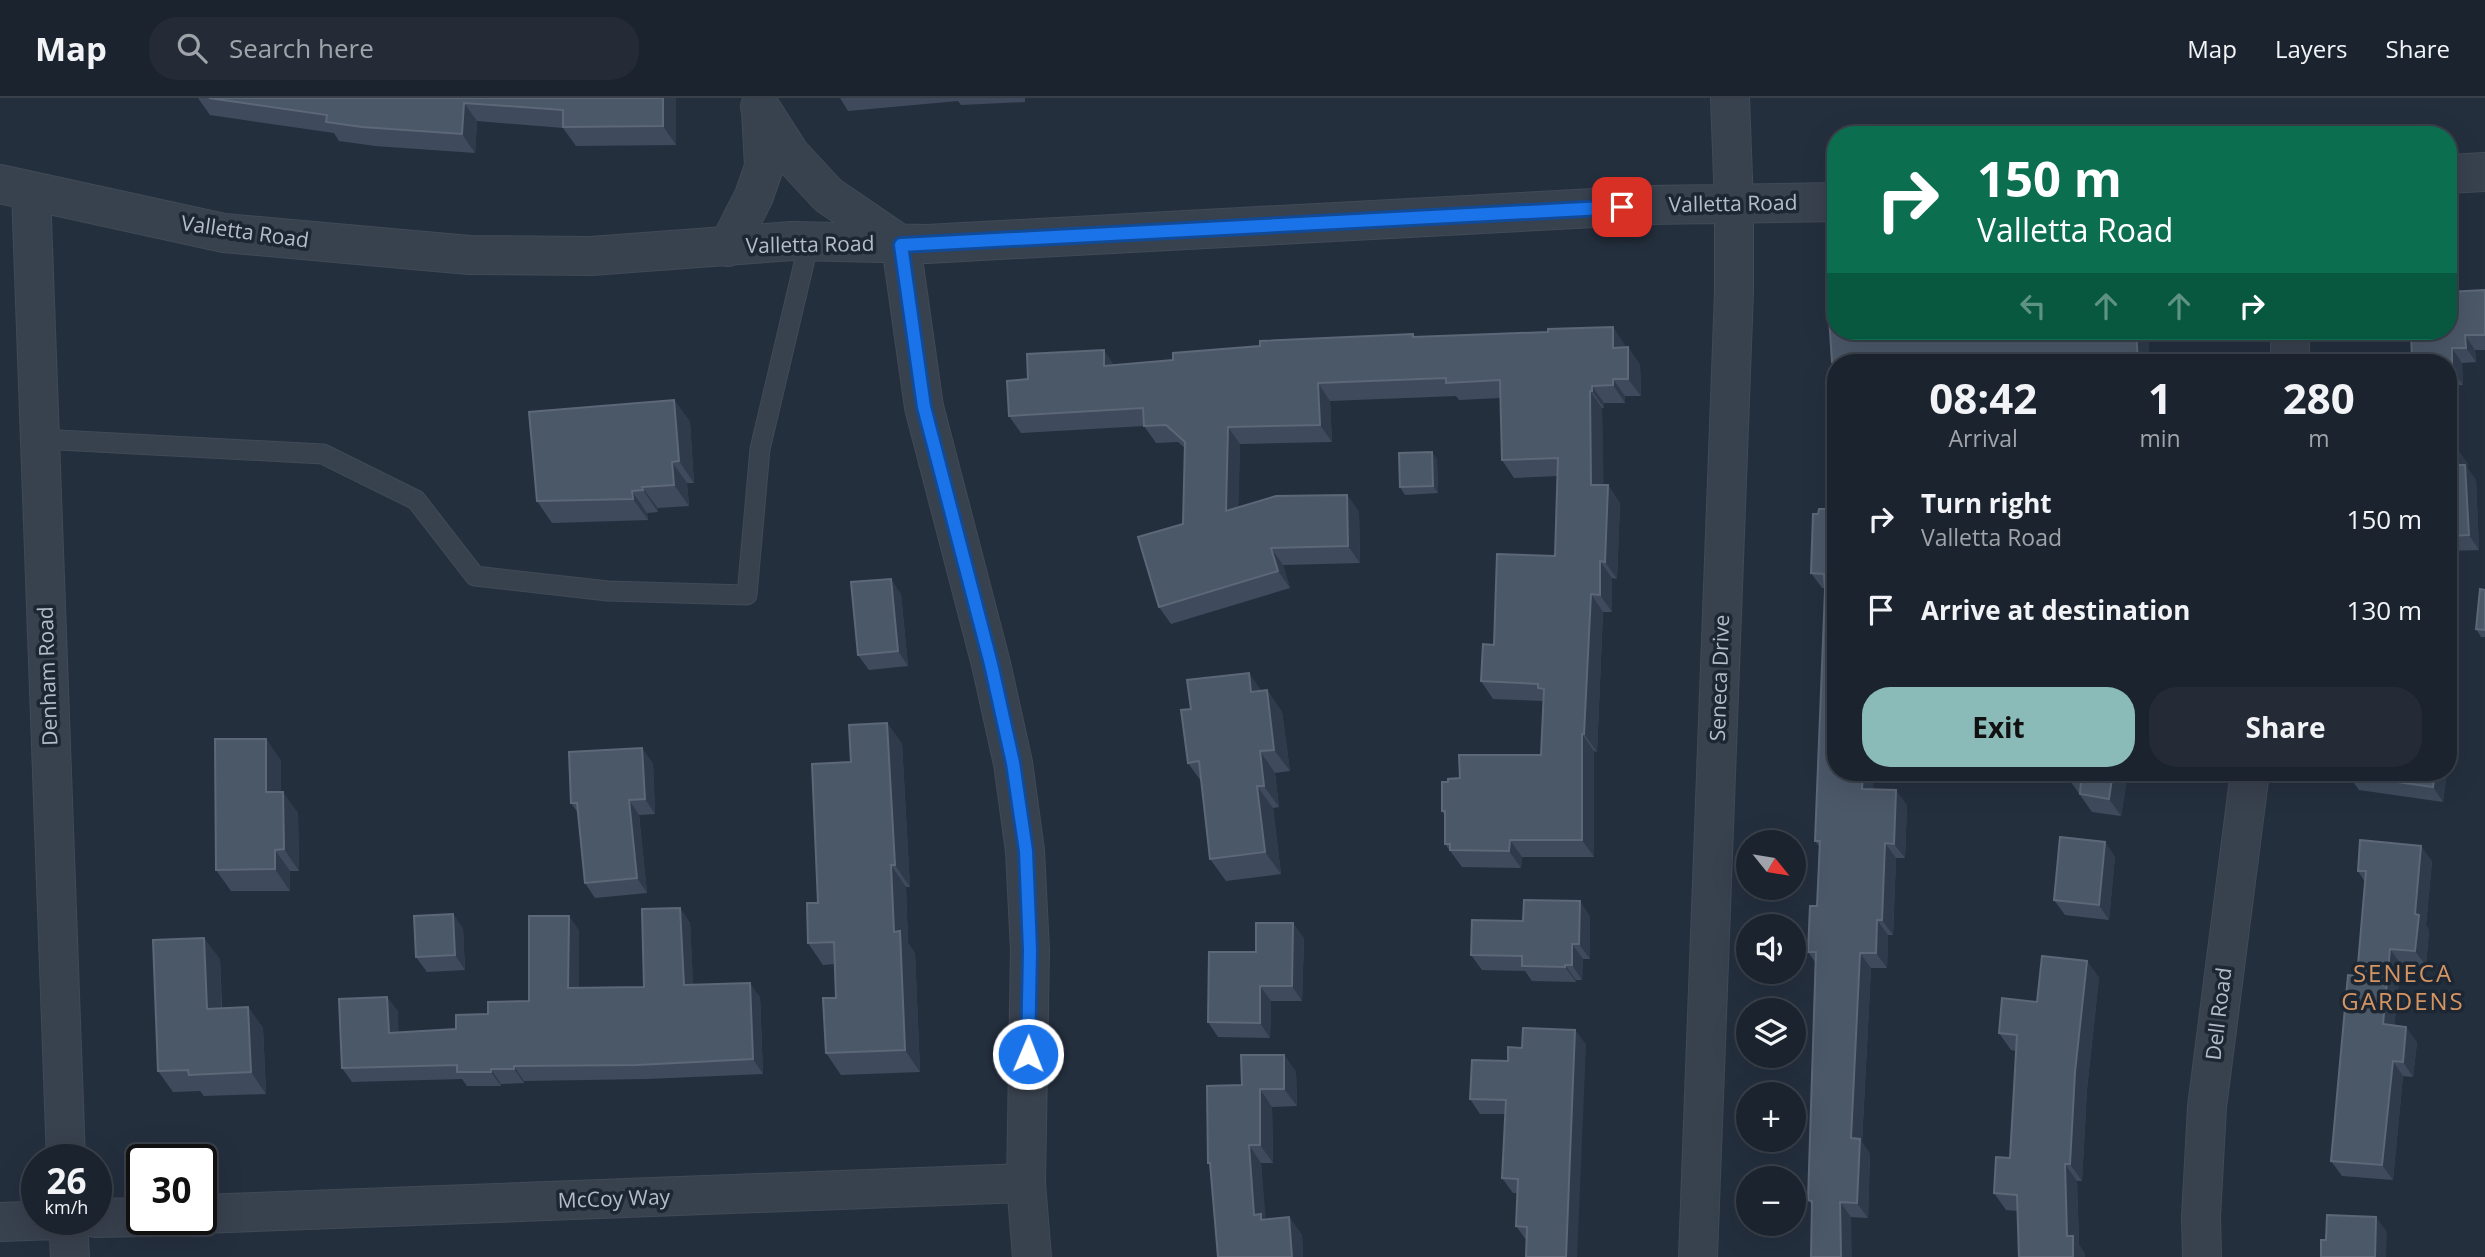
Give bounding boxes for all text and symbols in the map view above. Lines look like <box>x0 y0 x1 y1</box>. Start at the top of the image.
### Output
search box <box>149 17 639 80</box>
text: Map <box>35 26 107 71</box>
icon: search <box>173 29 211 67</box>
text: Search here <box>229 30 374 66</box>
text: Map <box>2187 32 2237 65</box>
text: Layers <box>2275 32 2348 65</box>
text: Share <box>2386 32 2450 65</box>
text: 150 m <box>1977 145 2122 211</box>
icon: right <box>1862 154 1953 245</box>
pin <box>1592 177 1652 237</box>
icon: arrive <box>1603 188 1641 226</box>
street label: Valletta Road <box>1668 188 1798 218</box>
street label: Valletta Road <box>179 208 311 254</box>
text: Valletta Road <box>1977 208 2173 251</box>
street label: Valletta Road <box>745 229 875 259</box>
icon: left <box>2014 287 2052 325</box>
icon: ahead <box>2087 287 2125 325</box>
icon: ahead <box>2160 287 2198 325</box>
icon: right <box>2233 287 2271 325</box>
text: 08:42 <box>1929 369 2037 426</box>
text: 1 <box>2148 369 2172 426</box>
text: 280 <box>2283 369 2355 426</box>
text: Arrival <box>1949 422 2018 454</box>
text: min <box>2139 422 2181 454</box>
text: m <box>2308 422 2329 454</box>
text: Turn right <box>1921 485 2052 521</box>
icon: right <box>1862 500 1900 538</box>
text: 150 m <box>2347 501 2422 537</box>
text: Valletta Road <box>1921 521 2062 553</box>
icon: arrive <box>1862 591 1900 629</box>
text: Arrive at destination <box>1921 592 2190 628</box>
text: 130 m <box>2347 592 2422 628</box>
street label: Denham Road <box>31 606 63 746</box>
street label: Seneca Drive <box>1703 614 1735 742</box>
button: Exit <box>1862 687 2135 767</box>
button: Share <box>2149 687 2422 767</box>
north arrow <box>1736 830 1806 900</box>
map controls <box>1736 830 1806 1236</box>
button: sound <box>1736 914 1806 984</box>
district label: SENECA GARDENS <box>2341 956 2465 1017</box>
street label: Dell Road <box>2198 966 2238 1062</box>
button: layers <box>1736 998 1806 1068</box>
position arrow <box>991 1017 1065 1091</box>
button: + <box>1736 1082 1806 1152</box>
speed limit sign: 30 <box>126 1144 217 1235</box>
text: 26 <box>46 1157 87 1204</box>
button: − <box>1736 1166 1806 1236</box>
street label: McCoy Way <box>557 1182 671 1214</box>
text: km/h <box>45 1195 88 1219</box>

